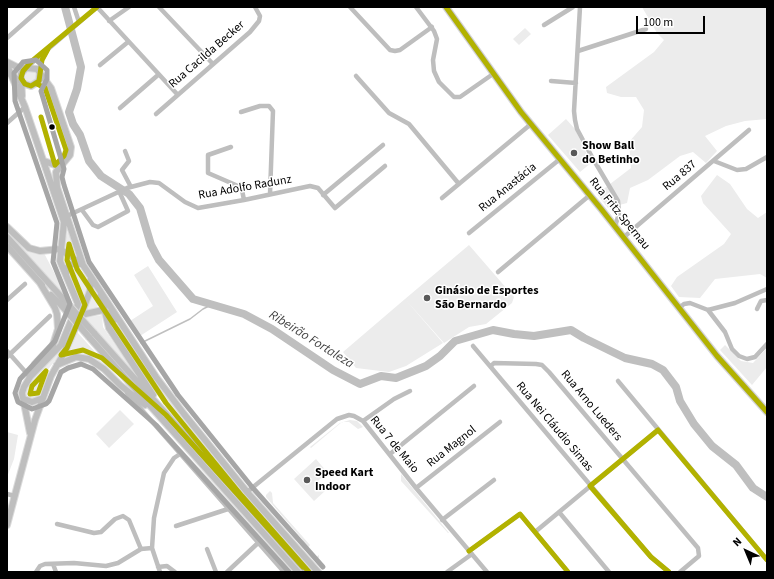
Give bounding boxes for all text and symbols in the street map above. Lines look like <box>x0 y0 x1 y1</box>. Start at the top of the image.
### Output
scale bar <box>638 8 707 34</box>
text: 100 m <box>643 14 673 31</box>
street label: Rua Cacilda Becker <box>166 18 248 92</box>
unlabelled marker <box>47 122 57 132</box>
place label: Show Ball do Betinho <box>582 139 640 167</box>
marker: Show Ball do Betinho <box>569 148 579 158</box>
street label: Rua 837 <box>660 158 700 194</box>
street label: Rua Anastácia <box>476 160 540 216</box>
street label: Rua Adolfo Radunz <box>197 173 293 203</box>
street label: Rua Fritz Spernau <box>586 175 652 253</box>
place label: Ginásio de Esportes São Bernardo <box>435 284 538 312</box>
marker: Ginásio de Esportes São Bernardo <box>422 293 432 303</box>
water label: Ribeirão Fortaleza <box>266 308 356 372</box>
street label: Rua Arno Lueders <box>557 368 625 444</box>
street label: Rua Nei Cláudio Simas <box>512 379 596 475</box>
street label: Rua 7 de Maio <box>367 413 421 477</box>
street label: Rua Magnol <box>424 423 480 471</box>
place label: Speed Kart Indoor <box>315 466 373 494</box>
marker: Speed Kart Indoor <box>302 475 312 485</box>
north arrow <box>726 531 766 571</box>
text: N <box>729 534 745 550</box>

